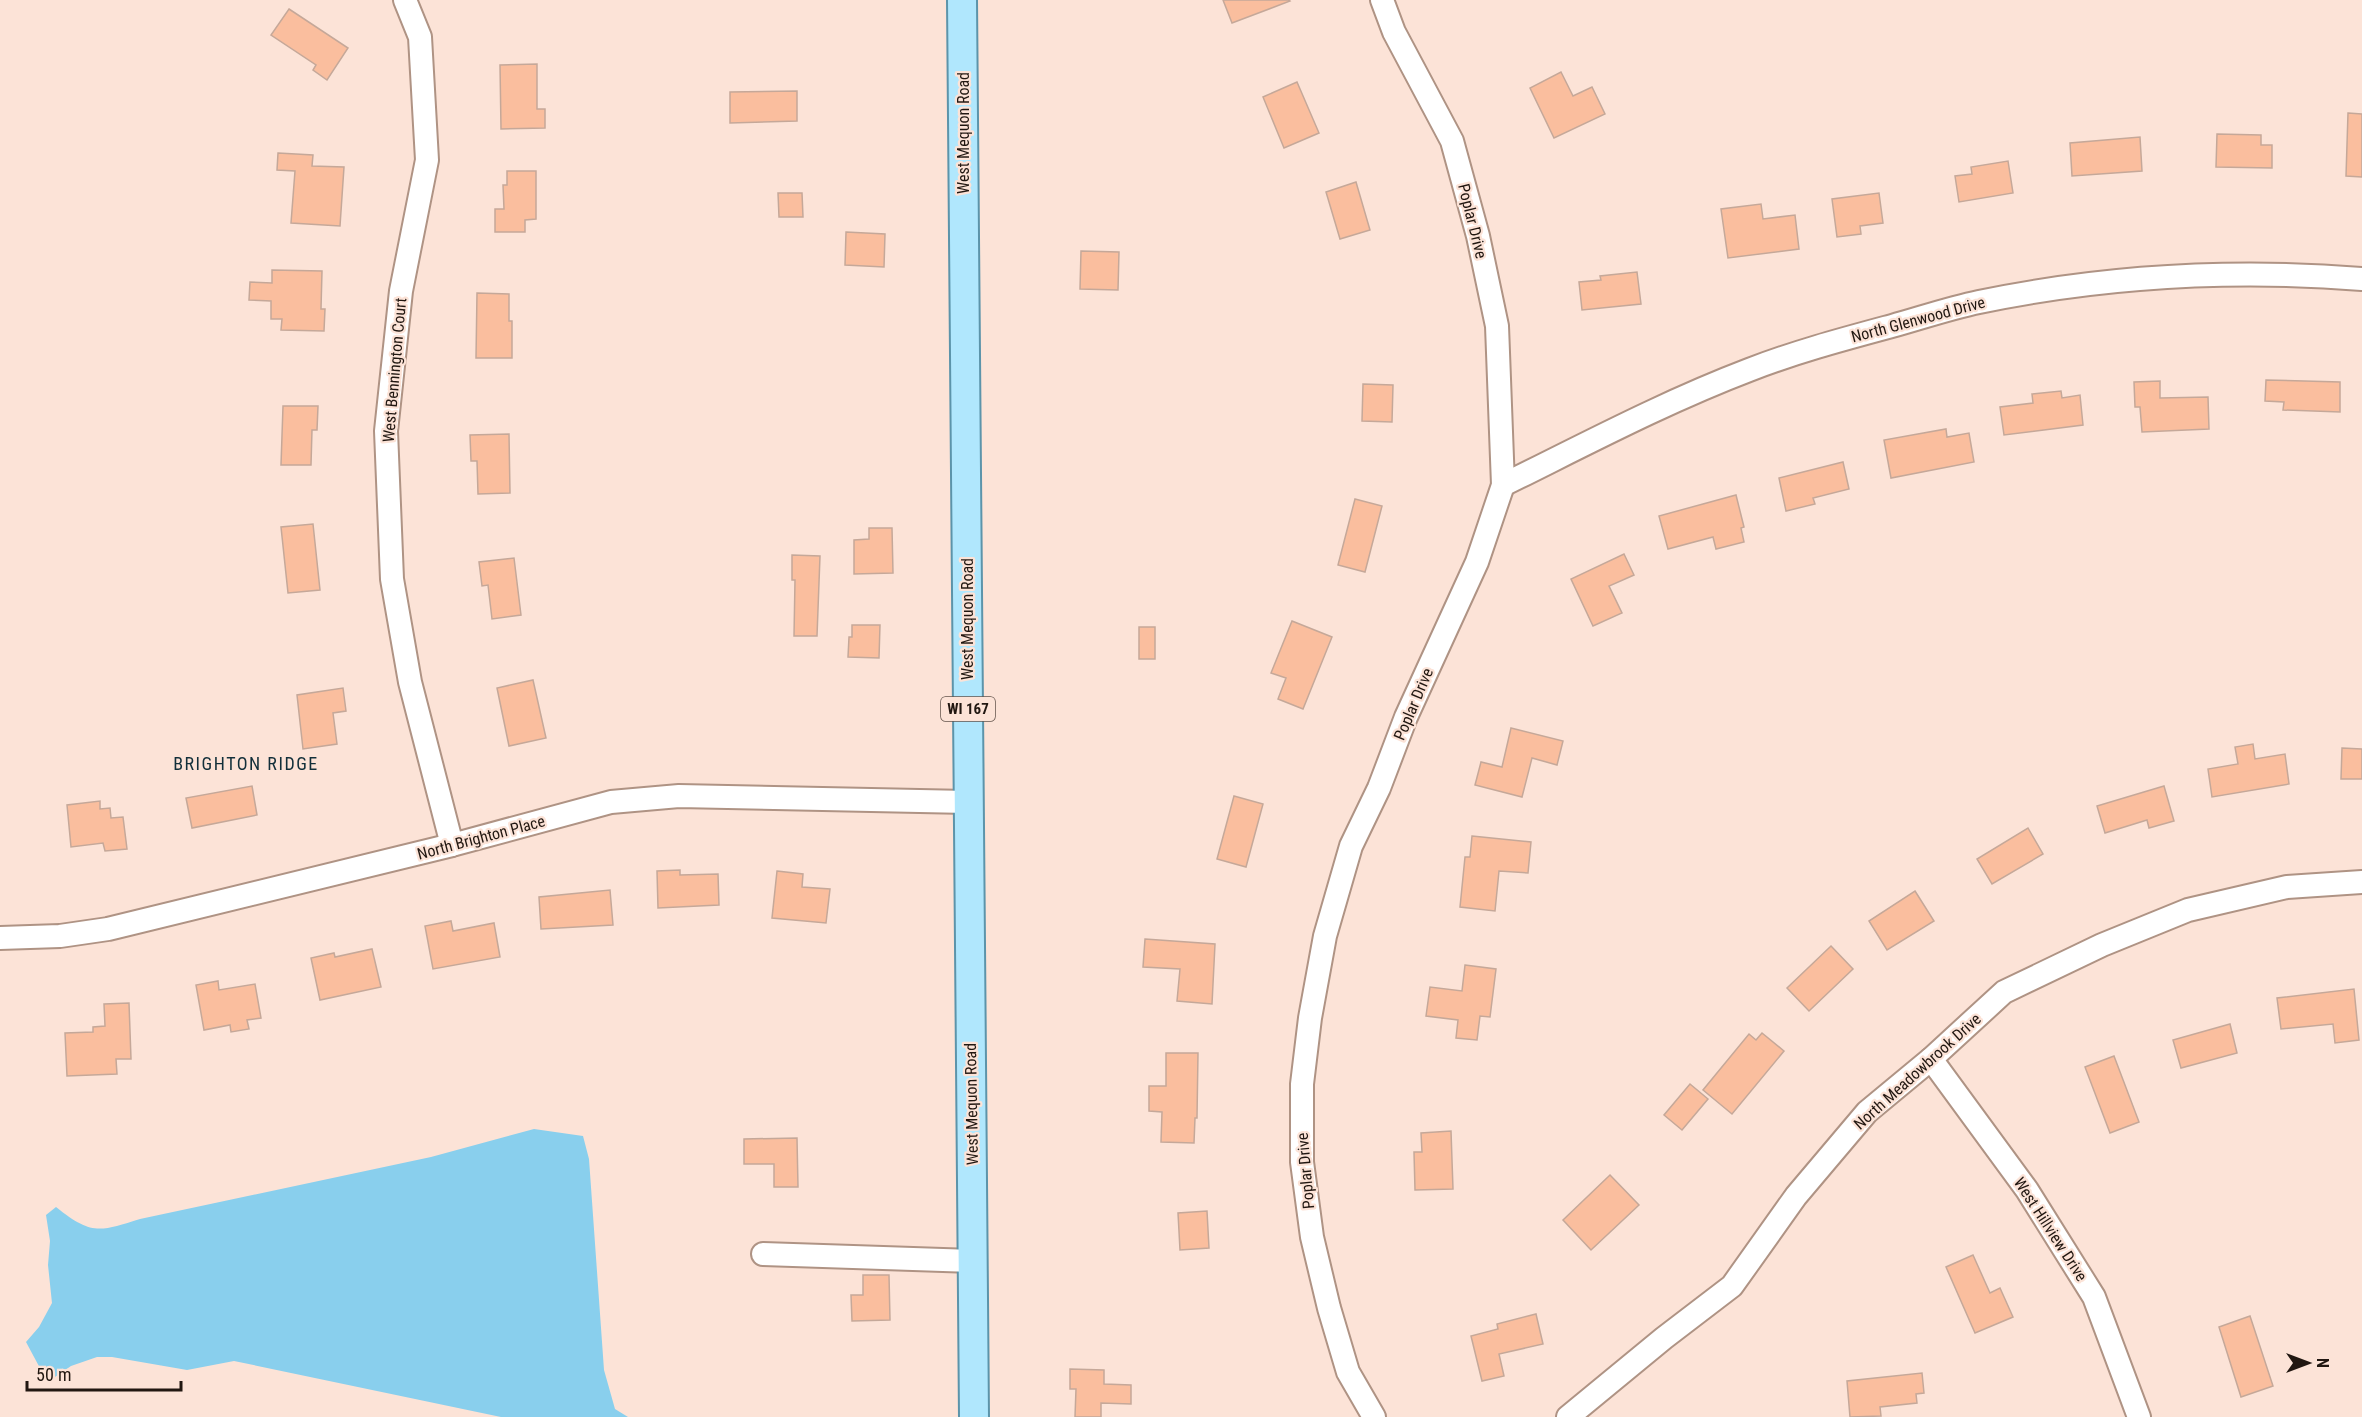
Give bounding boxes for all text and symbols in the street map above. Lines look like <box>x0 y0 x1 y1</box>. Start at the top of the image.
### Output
street label: West Mequon Road <box>954 72 973 194</box>
street label: Poplar Drive <box>1454 182 1491 261</box>
street label: North Glenwood Drive <box>1849 292 1987 346</box>
street label: West Bennington Court <box>379 297 410 443</box>
street label: West Mequon Road <box>958 558 977 680</box>
street label: Poplar Drive <box>1390 665 1437 743</box>
road number: WI 167 <box>941 697 995 721</box>
district label: BRIGHTON RIDGE <box>173 753 319 774</box>
street label: North Brighton Place <box>415 811 547 864</box>
street label: North Meadowbrook Drive <box>1850 1009 1985 1133</box>
street label: West Mequon Road <box>961 1043 982 1165</box>
street label: Poplar Drive <box>1293 1132 1318 1210</box>
street label: West Hillview Drive <box>2010 1174 2091 1285</box>
north arrow <box>2278 1333 2338 1393</box>
scale bar <box>27 1354 182 1392</box>
text: N <box>2313 1358 2332 1368</box>
text: 50 m <box>36 1364 71 1385</box>

